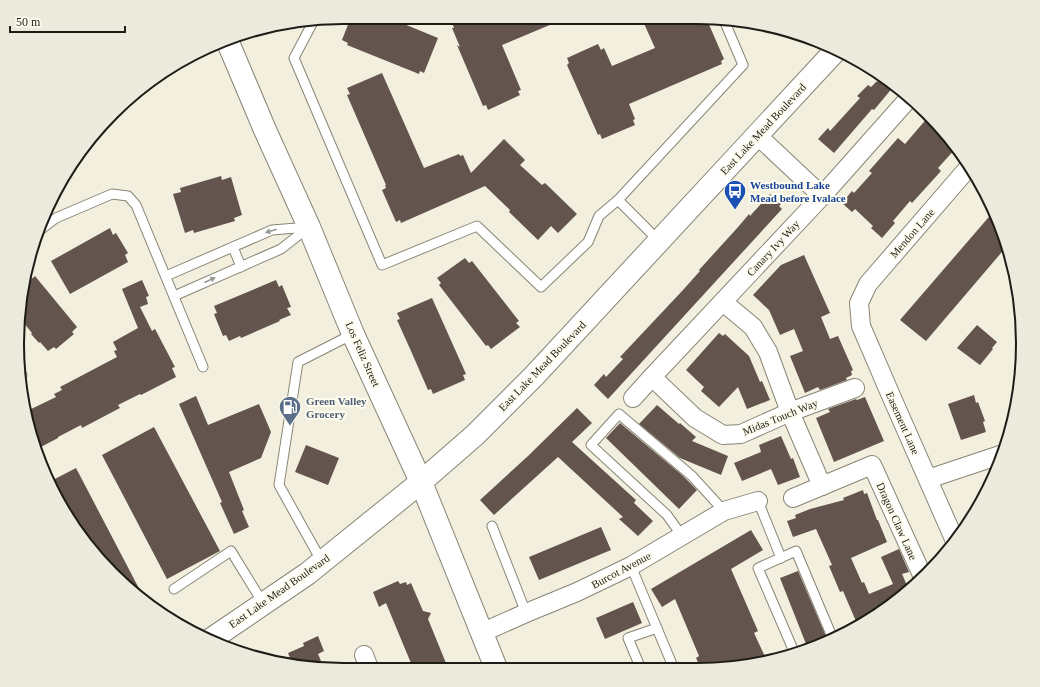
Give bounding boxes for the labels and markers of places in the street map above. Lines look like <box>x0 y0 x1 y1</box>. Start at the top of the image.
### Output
bus stop icon: Westbound Lake Mead before Ivalace <box>722 178 748 211</box>
place label: Westbound Lake Mead before Ivalace <box>750 179 846 204</box>
fuel station icon: Green Valley Grocery <box>277 394 303 427</box>
place label: Green Valley Grocery <box>306 395 367 420</box>

